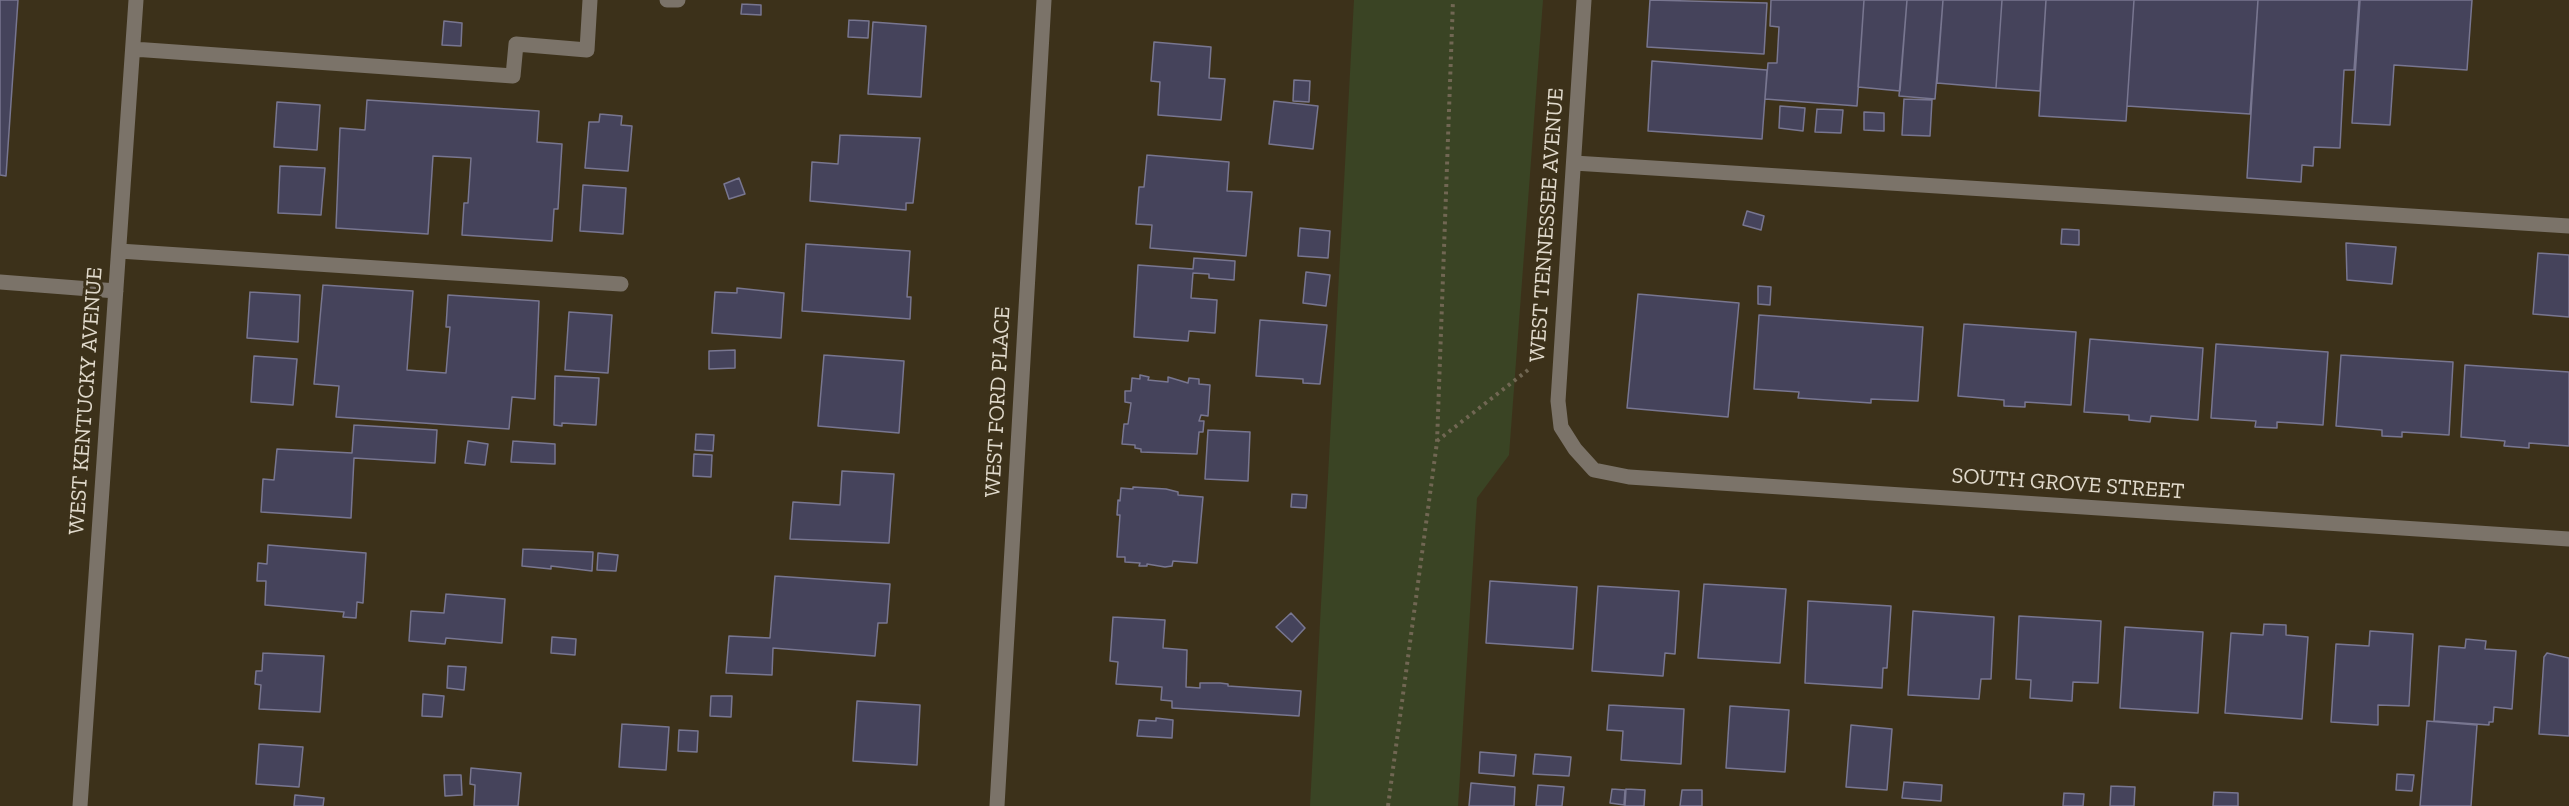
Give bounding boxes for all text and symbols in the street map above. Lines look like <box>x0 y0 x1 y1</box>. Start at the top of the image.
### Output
street label: WEST TENNESSEE AVENUE <box>1524 87 1570 363</box>
street label: WEST KENTUCKY AVENUE <box>63 266 109 536</box>
street label: WEST FORD PLACE <box>980 306 1016 498</box>
street label: SOUTH GROVE STREET <box>1951 463 2185 505</box>

